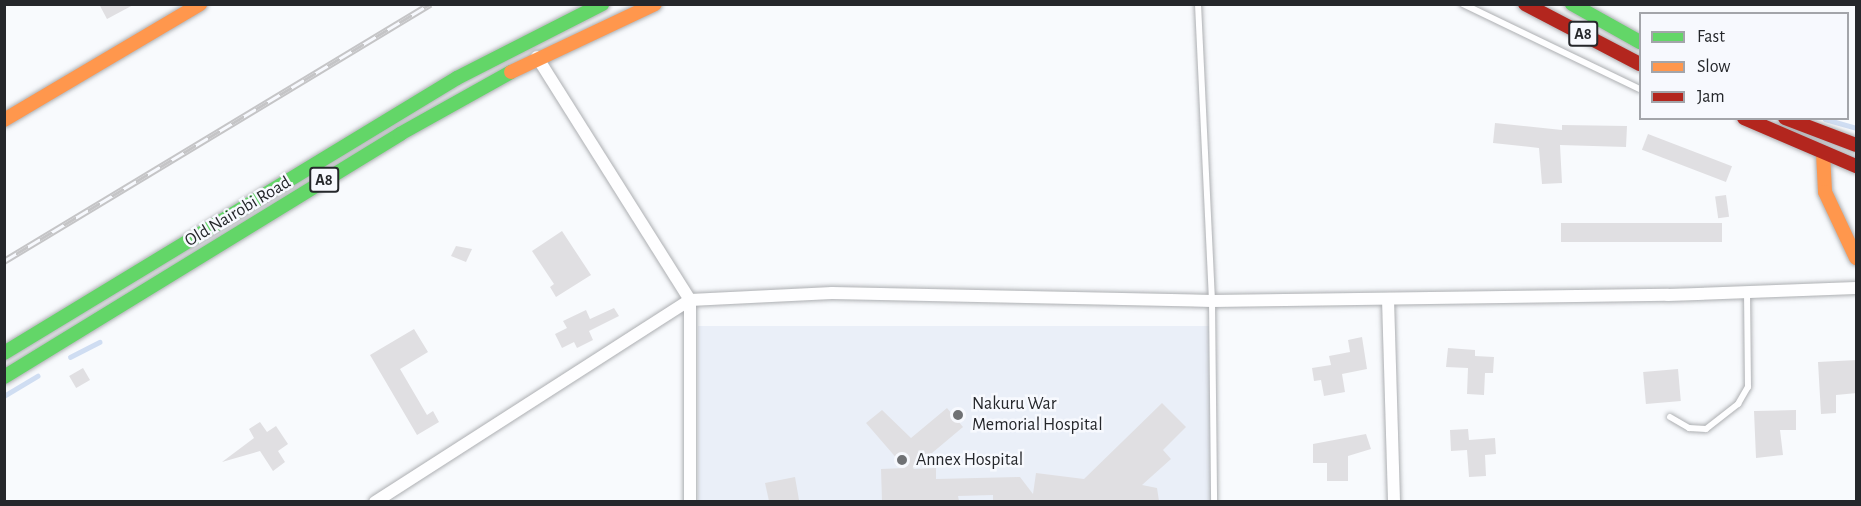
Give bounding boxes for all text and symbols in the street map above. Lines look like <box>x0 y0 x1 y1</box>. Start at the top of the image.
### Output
legend <box>1639 12 1849 120</box>
road number: A8 <box>1568 21 1598 47</box>
text: Fast <box>1697 28 1725 46</box>
text: Slow <box>1697 58 1730 76</box>
text: Jam <box>1697 88 1725 106</box>
road number: A8 <box>309 167 339 193</box>
street label: Old Nairobi Road <box>181 172 295 252</box>
place label: Nakuru War Memorial Hospital <box>972 394 1103 436</box>
marker: Nakuru War Memorial Hospital <box>949 406 967 424</box>
place label: Annex Hospital <box>916 449 1023 471</box>
marker: Annex Hospital <box>893 451 911 469</box>

